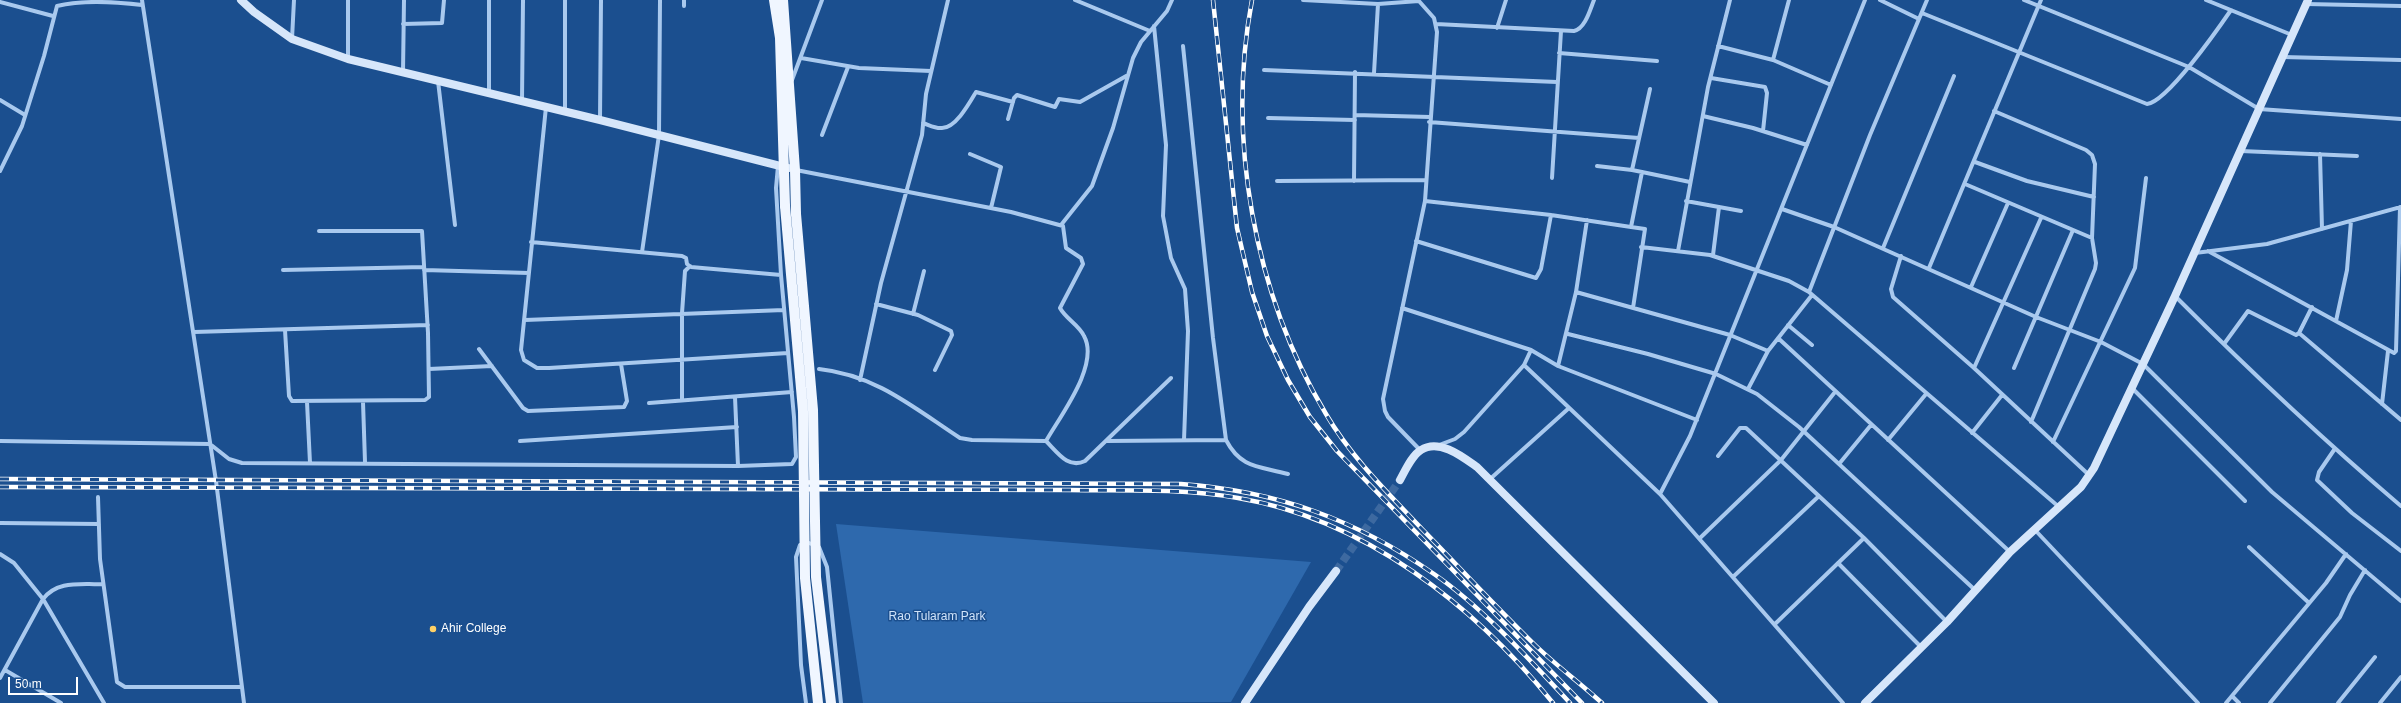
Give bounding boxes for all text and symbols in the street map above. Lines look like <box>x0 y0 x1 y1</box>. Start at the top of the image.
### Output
park label: Rao Tularam Park <box>889 610 985 624</box>
place label: Ahir College <box>441 622 506 636</box>
marker: Ahir College <box>428 624 438 634</box>
scale bar <box>10 669 80 695</box>
text: 50 m <box>15 677 42 691</box>

